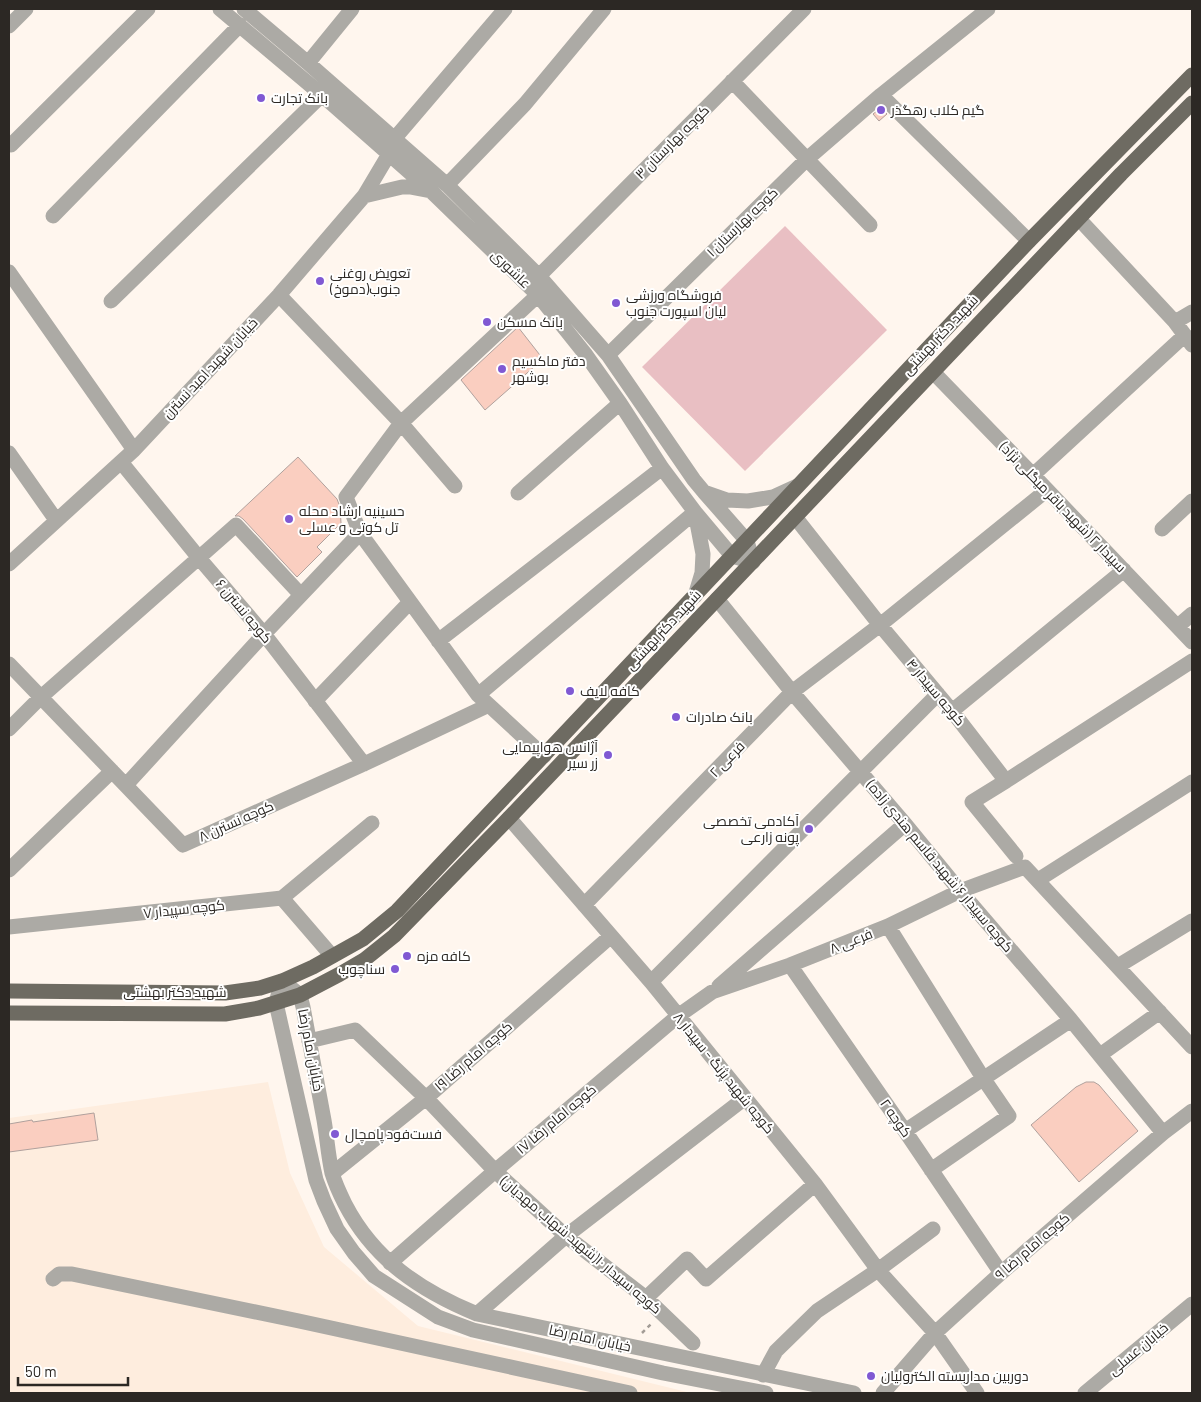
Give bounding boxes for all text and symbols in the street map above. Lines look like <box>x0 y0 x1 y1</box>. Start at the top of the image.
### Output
place label: بانک تجارت <box>271 89 328 106</box>
marker: بانک تجارت <box>255 92 267 104</box>
street label: کوچه بهارستان ۳ <box>631 101 714 184</box>
place label: گیم کلاب رهگذر <box>890 101 985 120</box>
marker: گیم کلاب رهگذر <box>875 104 887 116</box>
street label: کوچه بهارستان ۱ <box>702 183 782 261</box>
street label: عاشوری <box>488 246 535 292</box>
place label: تعويض روغنی جنوب(دموخ) <box>329 264 411 298</box>
marker: تعويض روغنی جنوب(دموخ) <box>314 275 326 287</box>
place label: فروشگاه ورزشی لیان اسپورت جنوب <box>626 286 726 321</box>
street label: شهید دکتر بهشتی <box>898 291 981 378</box>
marker: فروشگاه ورزشی لیان اسپورت جنوب <box>610 297 622 309</box>
place label: بانک مسکن <box>497 313 563 330</box>
street label: خیابان شهید امید نسترن <box>158 314 261 422</box>
marker: بانک مسکن <box>481 316 493 328</box>
place label: دفتر ماکسیم بوشهر <box>511 352 586 385</box>
marker: دفتر ماکسیم بوشهر <box>496 363 508 375</box>
street label: سپیدار ۲ (شهید باقر میگلی نژاد) <box>994 437 1130 577</box>
place label: حسینیه ارشاد محله تل کوتی و عسلی <box>299 502 405 535</box>
marker: حسینیه ارشاد محله تل کوتی و عسلی <box>283 513 295 525</box>
street label: کوچه نسترن ۶ <box>211 575 276 647</box>
street label: شهید دکتر بهشتی <box>621 586 704 673</box>
street label: کوچه سپیدار ۴ <box>902 655 969 730</box>
place label: کافه لایف <box>580 682 640 699</box>
marker: کافه لایف <box>564 685 576 697</box>
place label: بانک صادرات <box>686 708 753 725</box>
marker: بانک صادرات <box>670 711 682 723</box>
street label: فرعی ۲ <box>705 737 748 780</box>
place label: آژانس هواپیمایی زر سیر <box>502 738 598 771</box>
marker: آژانس هواپیمایی زر سیر <box>602 749 614 761</box>
street label: کوچه سپیدار ۶(شهید قاسم هندی زاده) <box>861 776 1017 956</box>
street label: کوچه نسترن ۸ <box>196 796 277 847</box>
place label: آکادمی تخصصی پونه زارعی <box>703 812 799 847</box>
marker: آکادمی تخصصی پونه زارعی <box>803 823 815 835</box>
street label: کوچه سپیدار ۷ <box>142 896 226 923</box>
street label: فرعی ۸ <box>827 924 875 957</box>
place label: کافه مزه <box>417 947 471 964</box>
marker: کافه مزه <box>401 950 413 962</box>
place label: سناچوب <box>338 960 385 979</box>
marker: سناچوب <box>389 963 401 975</box>
street label: شهید دکتر بهشتی <box>123 983 227 1000</box>
street label: خیابان امام رضا <box>293 1007 328 1093</box>
street label: کوچه شهید پژنگ - سپیدار ۸ <box>669 1009 779 1138</box>
street label: کوچه امام رضا ۱۹ <box>430 1017 516 1096</box>
street label: کوچه امام رضا ۱۷ <box>512 1080 600 1159</box>
street label: کوچه ۲ <box>876 1095 916 1141</box>
place label: فست‌فود پامچال <box>345 1125 442 1144</box>
marker: فست‌فود پامچال <box>329 1128 341 1140</box>
street label: کوچه سپیدار ۱۰(شهید شهاب مهدیان) <box>495 1172 665 1319</box>
street label: کوچه امام رضا ۹ <box>991 1209 1074 1284</box>
street label: خیابان عسلی <box>1104 1319 1171 1379</box>
street label: خیابان امام رضا <box>547 1320 633 1356</box>
scale bar <box>18 1354 128 1386</box>
text: 50 m <box>25 1362 57 1380</box>
place label: دوربین مداربسته الکترولیان <box>881 1367 1028 1384</box>
marker: دوربین مداربسته الکترولیان <box>865 1370 877 1382</box>

